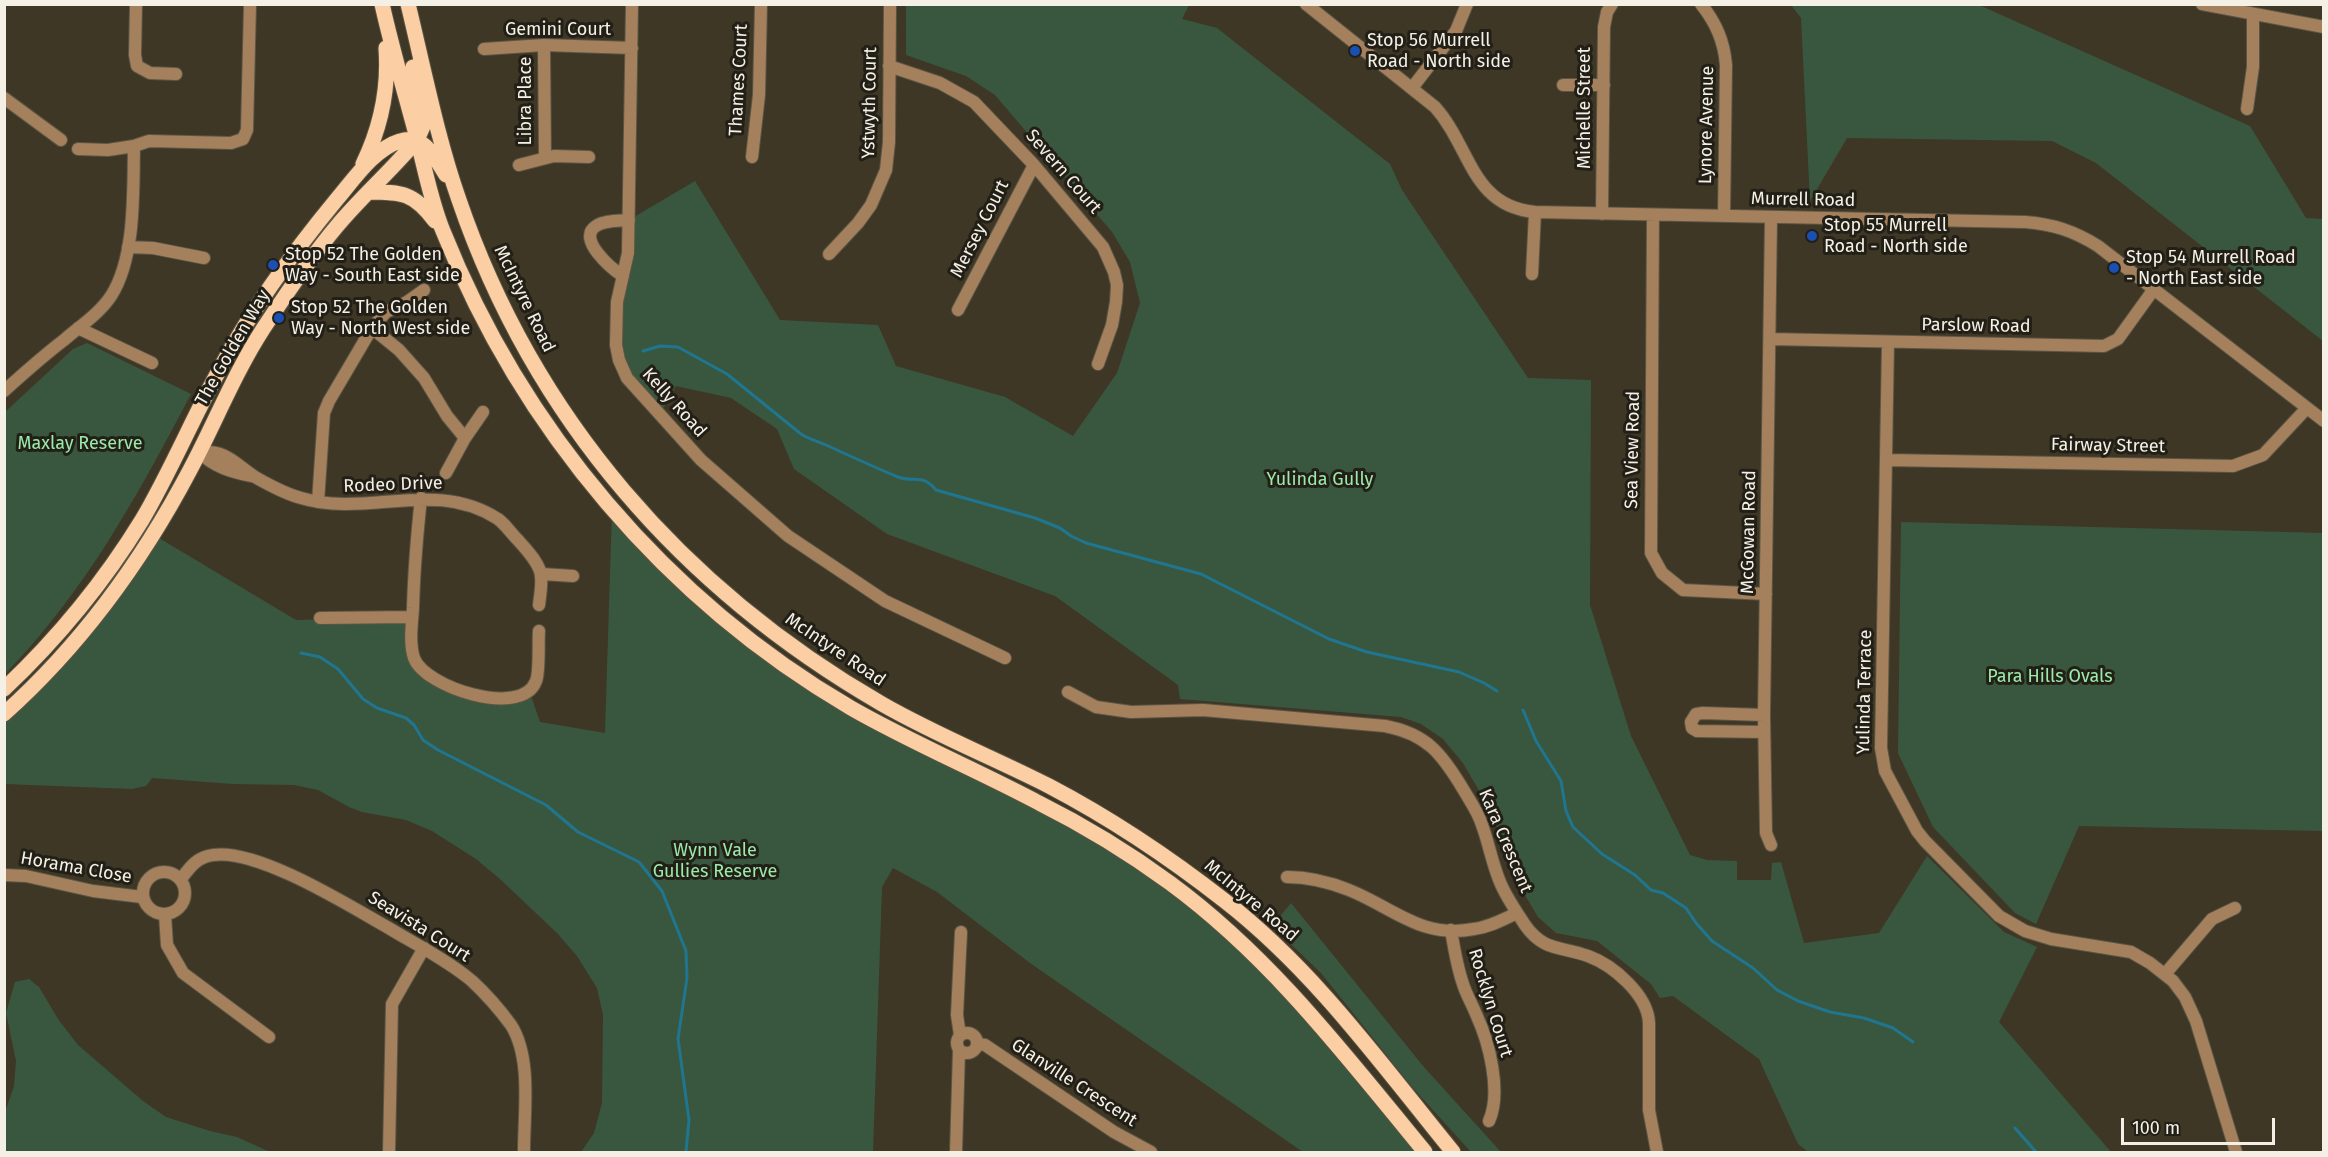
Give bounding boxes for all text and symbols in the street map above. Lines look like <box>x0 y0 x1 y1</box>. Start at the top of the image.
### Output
street label: Gemini Court <box>505 19 611 41</box>
street label: Thames Court <box>725 23 753 137</box>
place label: Stop 56 Murrell Road - North side <box>1367 30 1511 72</box>
marker: Stop 56 Murrell Road - North side <box>1348 44 1362 58</box>
street label: Ystwyth Court <box>858 47 882 159</box>
street label: Michelle Street <box>1574 47 1596 169</box>
street label: Libra Place <box>515 57 537 145</box>
street label: Lynore Avenue <box>1695 66 1719 184</box>
street label: Severn Court <box>1021 125 1105 219</box>
street label: Mersey Court <box>946 177 1014 281</box>
street label: Murrell Road <box>1751 188 1855 212</box>
place label: Stop 55 Murrell Road - North side <box>1824 215 1968 258</box>
marker: Stop 55 Murrell Road - North side <box>1805 229 1819 243</box>
street label: McIntyre Road <box>489 242 559 356</box>
place label: Stop 52 The Golden Way - South East side <box>285 244 460 286</box>
place label: Stop 54 Murrell Road - North East side <box>2126 247 2296 290</box>
marker: Stop 52 The Golden Way - South East side <box>266 258 280 272</box>
marker: Stop 54 Murrell Road - North East side <box>2107 261 2121 275</box>
street label: The Golden Way <box>191 286 275 410</box>
place label: Stop 52 The Golden Way - North West side <box>291 297 470 340</box>
marker: Stop 52 The Golden Way - North West side <box>272 311 286 325</box>
street label: Parslow Road <box>1921 314 2031 338</box>
street label: Kelly Road <box>637 364 711 442</box>
street label: Sea View Road <box>1621 391 1645 509</box>
park label: Maxlay Reserve <box>17 433 143 455</box>
street label: Fairway Street <box>2051 434 2165 458</box>
park label: Yulinda Gully <box>1267 469 1373 491</box>
street label: McGowan Road <box>1737 470 1761 594</box>
street label: Rodeo Drive <box>343 472 443 498</box>
street label: McIntyre Road <box>781 609 889 691</box>
street label: Yulinda Terrace <box>1853 629 1877 755</box>
park label: Para Hills Ovals <box>1987 666 2113 688</box>
street label: Kara Crescent <box>1473 786 1537 896</box>
park label: Wynn Vale Gullies Reserve <box>653 840 777 882</box>
street label: Horama Close <box>19 848 133 888</box>
street label: McIntyre Road <box>1200 855 1302 947</box>
street label: Seavista Court <box>364 887 474 967</box>
street label: Rocklyn Court <box>1463 946 1517 1060</box>
street label: Glanville Crescent <box>1007 1034 1141 1132</box>
scale bar <box>2124 1106 2278 1144</box>
text: 100 m <box>2132 1117 2180 1139</box>

